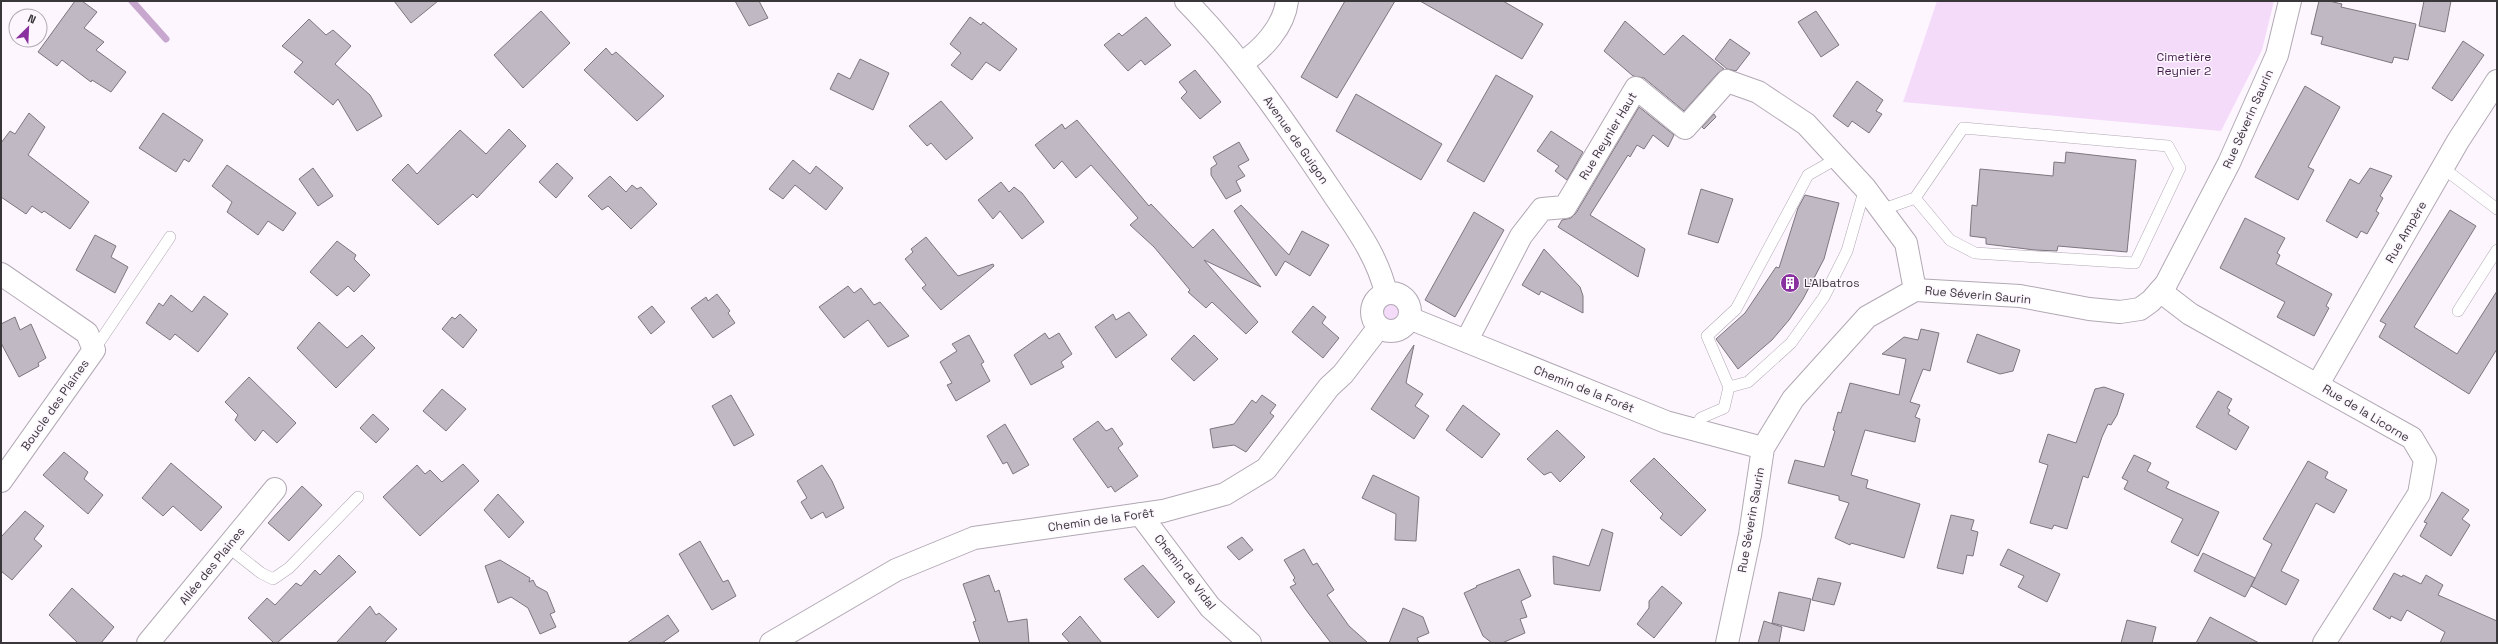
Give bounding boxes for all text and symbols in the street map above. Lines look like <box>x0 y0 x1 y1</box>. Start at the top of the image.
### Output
north arrow <box>8 8 48 48</box>
text: N <box>26 11 38 27</box>
park label: Cimetière Reynier 2 <box>2157 49 2211 79</box>
street label: Rue Séverin Saurin <box>2219 67 2277 171</box>
street label: Rue Reynier Haut <box>1575 89 1641 183</box>
street label: Avenue de Guigon <box>1260 93 1332 187</box>
street label: Rue Ampère <box>2382 198 2430 266</box>
building icon: L'Albatros <box>1779 272 1801 294</box>
place label: L'Albatros <box>1804 275 1860 291</box>
street label: Rue Séverin Saurin <box>1924 282 2032 308</box>
street label: Boucle des Plaines <box>17 356 93 454</box>
street label: Chemin de la Forêt <box>1531 361 1637 417</box>
street label: Rue de la Licorne <box>2319 381 2413 445</box>
street label: Rue Séverin Saurin <box>1734 466 1768 574</box>
street label: Chemin de la Forêt <box>1047 505 1155 535</box>
street label: Allée des Plaines <box>176 524 248 608</box>
street label: Chemin de Vidal <box>1151 531 1219 613</box>

